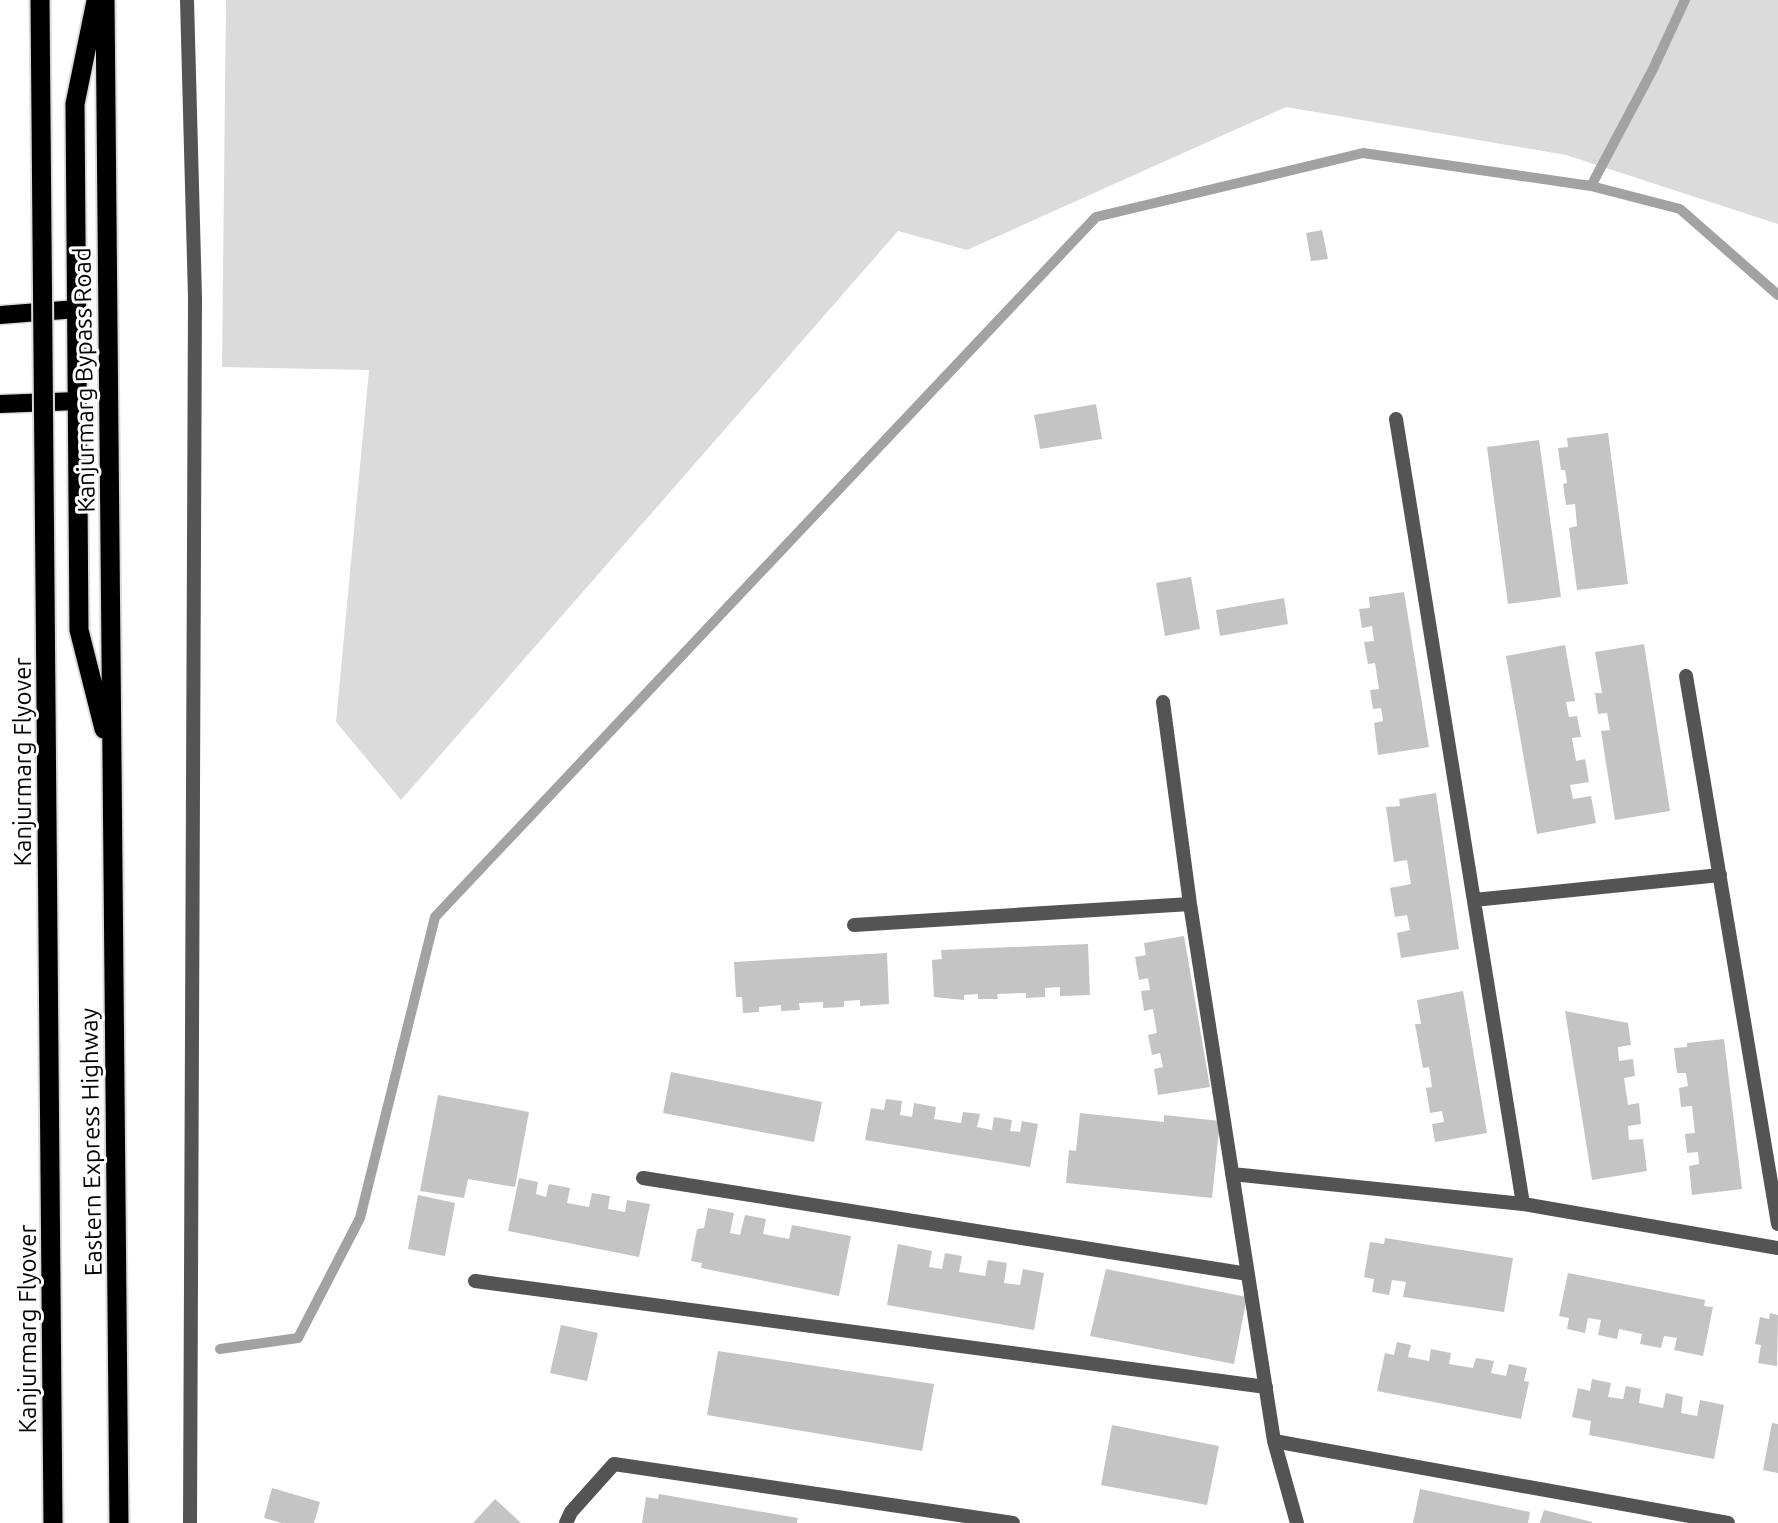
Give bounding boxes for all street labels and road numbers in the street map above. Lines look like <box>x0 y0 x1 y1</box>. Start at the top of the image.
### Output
street label: Kanjurmarg Bypass Road <box>68 247 100 513</box>
street label: Kanjurmarg Flyover <box>9 657 36 867</box>
street label: Eastern Express Highway <box>75 1007 107 1276</box>
street label: Kanjurmarg Flyover <box>14 1224 41 1434</box>

